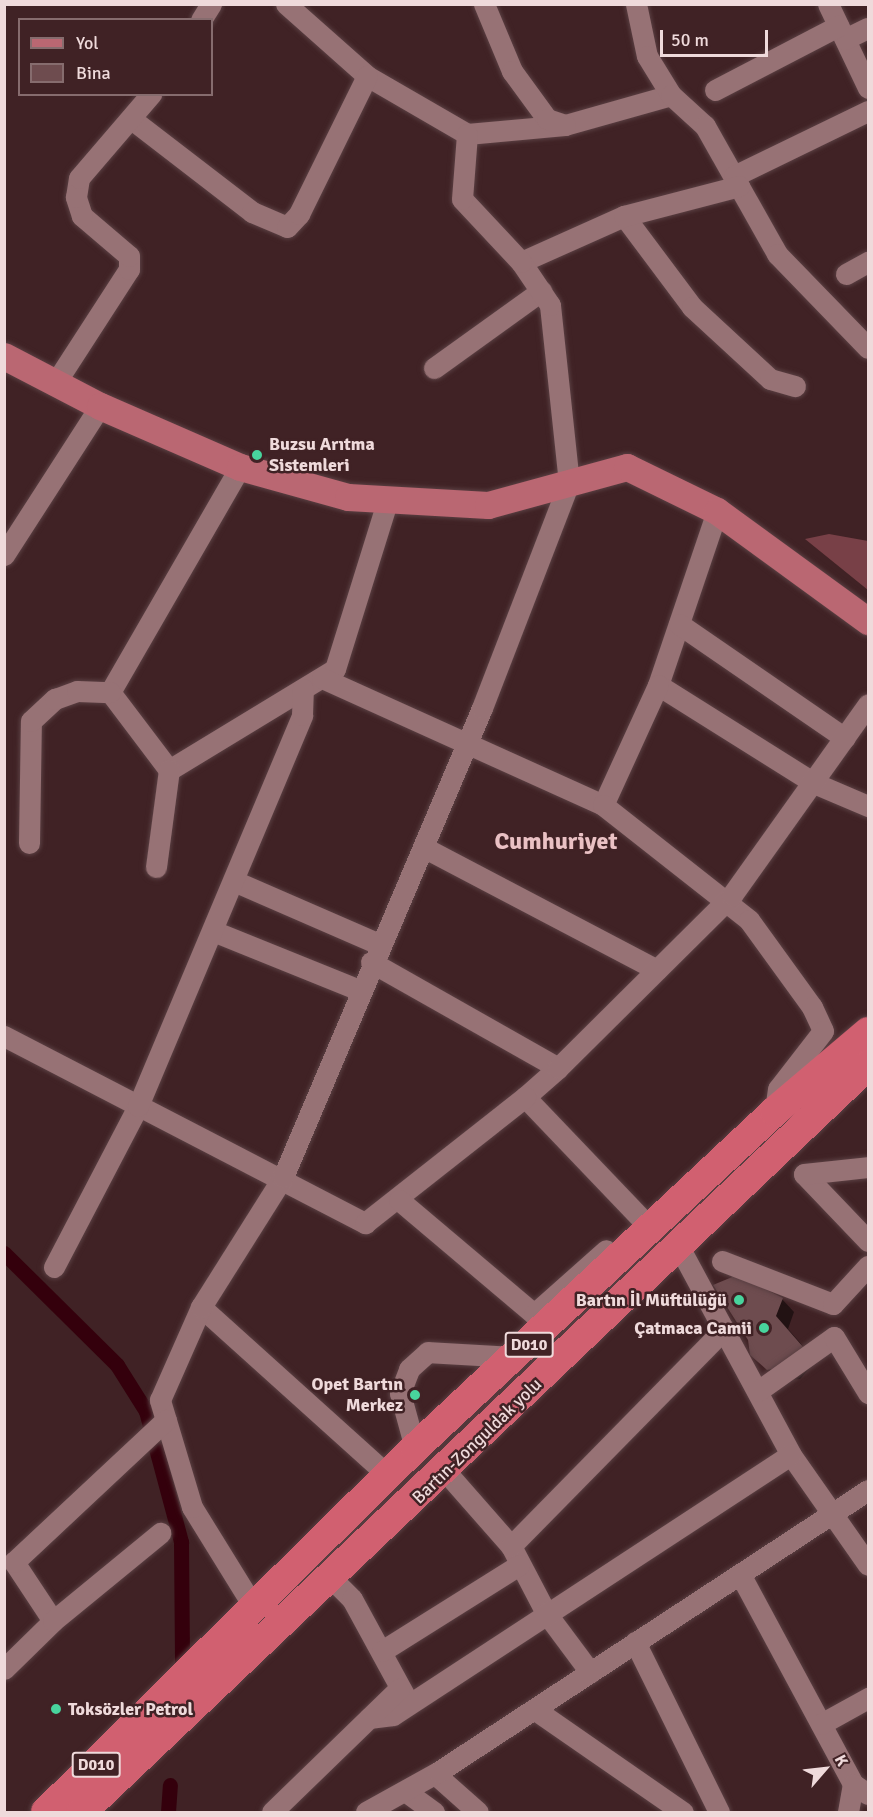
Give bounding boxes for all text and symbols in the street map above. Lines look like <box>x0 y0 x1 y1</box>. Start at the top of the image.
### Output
legend <box>18 18 213 96</box>
scale bar <box>663 18 771 56</box>
text: 50 m <box>671 29 709 51</box>
text: Yol <box>76 32 99 54</box>
text: Bina <box>76 62 111 84</box>
place label: Buzsu Arıtma Sistemleri <box>269 434 375 476</box>
marker: Buzsu Arıtma Sistemleri <box>250 448 264 462</box>
district label: Cumhuriyet <box>495 828 617 856</box>
place label: Bartın İl Müftülüğü <box>576 1289 727 1311</box>
marker: Bartın İl Müftülüğü <box>732 1293 746 1307</box>
place label: Çatmaca Camii <box>634 1317 752 1339</box>
marker: Çatmaca Camii <box>757 1321 771 1335</box>
road number: D010 <box>504 1332 554 1358</box>
place label: Opet Bartın Merkez <box>312 1374 403 1416</box>
street label: Bartın-Zonguldak yolu <box>408 1374 546 1508</box>
marker: Opet Bartın Merkez <box>408 1388 422 1402</box>
place label: Toksözler Petrol <box>68 1698 193 1720</box>
marker: Toksözler Petrol <box>49 1702 63 1716</box>
north arrow <box>795 1739 855 1799</box>
text: K <box>830 1751 852 1770</box>
road number: D010 <box>70 1752 122 1778</box>

